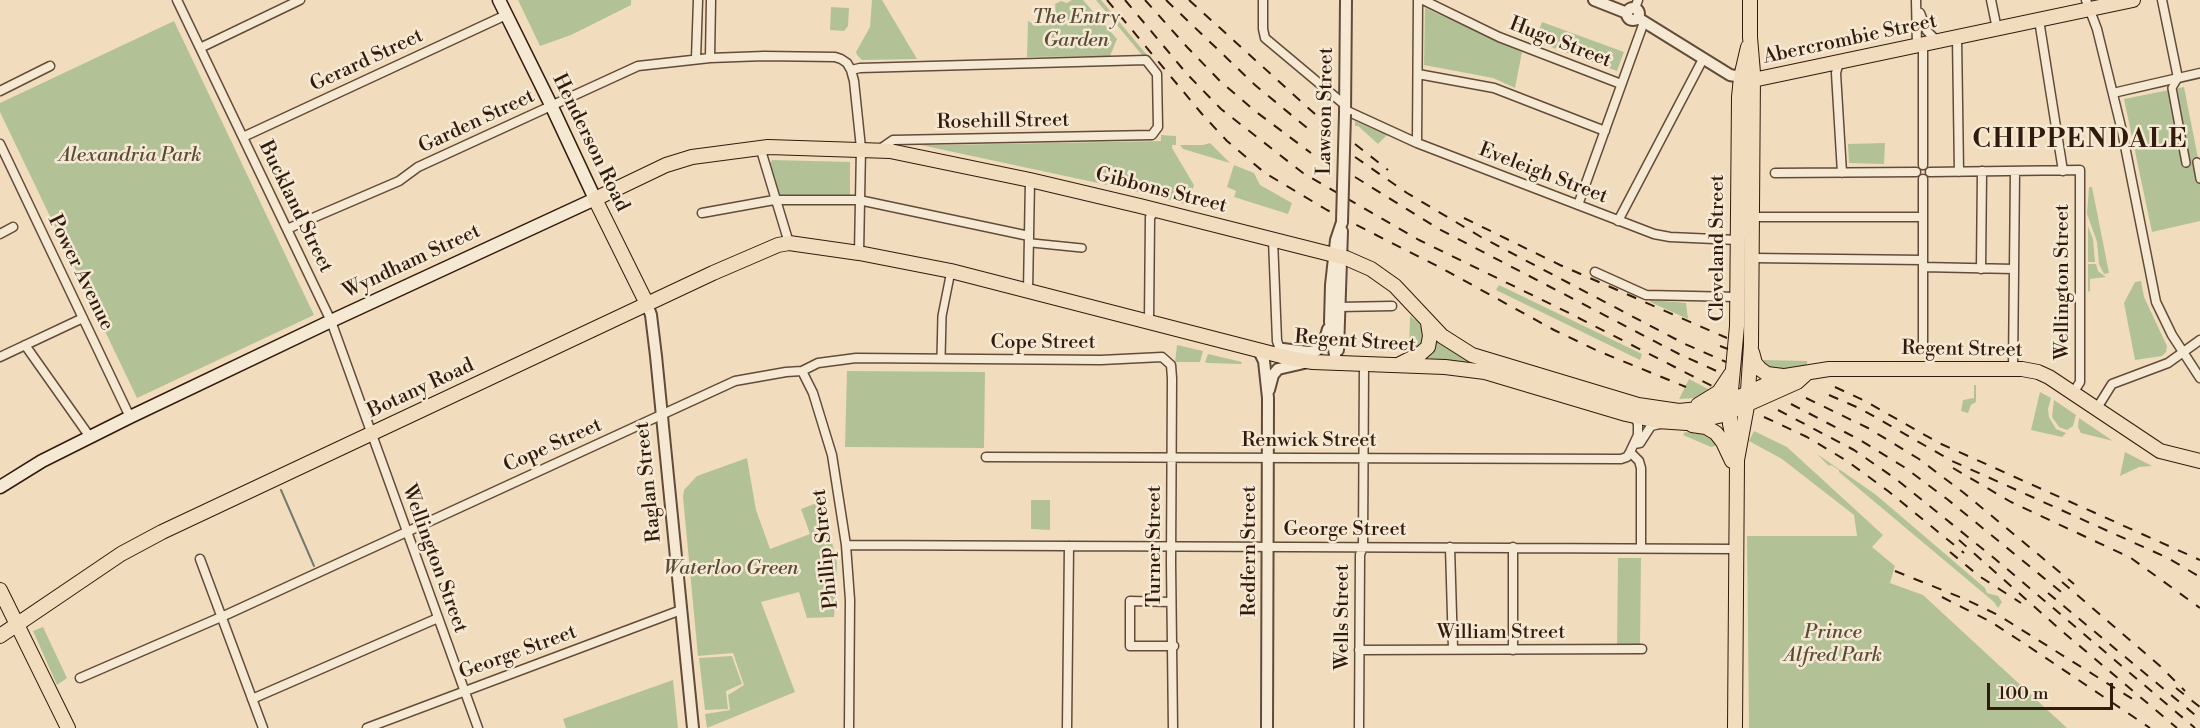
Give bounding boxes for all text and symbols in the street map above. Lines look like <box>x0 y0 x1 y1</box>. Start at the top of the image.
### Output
park label: The Entry Garden <box>1032 6 1120 53</box>
street label: Abercrombie Street <box>1761 10 1939 70</box>
street label: Hugo Street <box>1506 13 1614 73</box>
street label: Gerard Street <box>307 24 427 98</box>
street label: Lawson Street <box>1313 47 1339 175</box>
street label: Henderson Road <box>546 70 634 216</box>
street label: Garden Street <box>415 85 539 159</box>
street label: Rosehill Street <box>937 109 1069 135</box>
district label: CHIPPENDALE <box>1972 125 2188 157</box>
street label: Buckland Street <box>253 137 337 277</box>
street label: Eveleigh Street <box>1475 138 1611 210</box>
park label: Alexandria Park <box>59 144 201 168</box>
street label: Gibbons Street <box>1093 163 1229 219</box>
street label: Cleveland Street <box>1706 174 1730 322</box>
street label: Wellington Street <box>2051 204 2075 360</box>
street label: Power Avenue <box>42 211 118 335</box>
street label: Wyndham Street <box>340 220 484 304</box>
street label: Regent Street <box>1294 326 1416 358</box>
street label: Cope Street <box>990 331 1096 355</box>
street label: Regent Street <box>1901 337 2023 363</box>
street label: Botany Road <box>364 354 478 424</box>
street label: Cope Street <box>500 414 606 478</box>
street label: Raglan Street <box>631 420 667 544</box>
street label: Renwick Street <box>1242 429 1376 453</box>
street label: Wellington Street <box>396 482 472 636</box>
street label: Turner Street <box>1143 485 1167 607</box>
street label: Redfern Street <box>1238 485 1262 617</box>
street label: Phillip Street <box>808 488 844 610</box>
street label: George Street <box>1283 518 1407 542</box>
park label: Waterloo Green <box>664 557 798 581</box>
street label: Wells Street <box>1331 564 1355 670</box>
street label: George Street <box>456 621 580 685</box>
street label: William Street <box>1437 621 1565 645</box>
park label: Prince Alfred Park <box>1784 621 1882 668</box>
scale bar <box>1990 671 2116 709</box>
text: 100 m <box>1998 682 2049 705</box>

